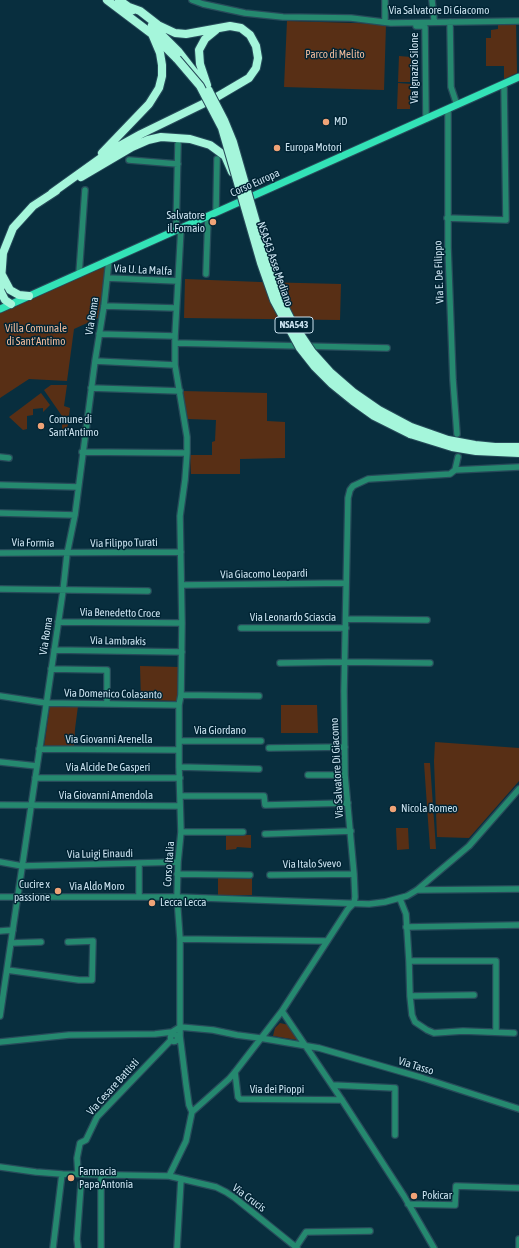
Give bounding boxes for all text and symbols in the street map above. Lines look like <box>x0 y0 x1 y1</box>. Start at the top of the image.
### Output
street label: Via Salvatore Di Giacomo <box>389 4 489 18</box>
street label: Via Ignazio Silone <box>408 32 422 104</box>
park label: Parco di Melito <box>305 48 365 62</box>
place label: MD <box>334 115 348 129</box>
marker: MD <box>321 117 331 127</box>
place label: Europa Motori <box>285 141 342 155</box>
marker: Europa Motori <box>272 143 282 153</box>
street label: Corso Europa <box>228 166 282 200</box>
place label: Salvatore il Fornaio <box>166 209 205 235</box>
marker: Salvatore il Fornaio <box>208 217 218 227</box>
street label: NSA543 Asse Mediano <box>254 220 296 308</box>
street label: Via E. De Filippo <box>431 240 447 304</box>
street label: Via U. La Malfa <box>113 262 173 278</box>
street label: Via Roma <box>82 296 102 336</box>
road number: NSA543 <box>275 317 313 333</box>
park label: Villa Comunale di Sant'Antimo <box>5 322 67 348</box>
place label: Comune di Sant'Antimo <box>49 413 99 439</box>
marker: Comune di Sant'Antimo <box>36 421 46 431</box>
street label: Via Formia <box>12 536 54 550</box>
street label: Via Filippo Turati <box>90 536 158 550</box>
street label: Via Giacomo Leopardi <box>220 567 308 581</box>
street label: Via Benedetto Croce <box>80 606 160 620</box>
street label: Via Leonardo Sciascia <box>250 611 336 625</box>
street label: Via Roma <box>36 616 56 656</box>
street label: Via Lambrakis <box>90 634 146 648</box>
street label: Via Domenico Colasanto <box>64 687 162 701</box>
street label: Via Salvatore Di Giacomo <box>328 717 346 819</box>
street label: Via Giordano <box>194 724 246 738</box>
street label: Via Giovanni Arenella <box>65 733 153 747</box>
street label: Via Alcide De Gasperi <box>66 761 150 775</box>
street label: Via Giovanni Amendola <box>59 789 153 803</box>
place label: Nicola Romeo <box>401 802 457 816</box>
marker: Nicola Romeo <box>388 804 398 814</box>
street label: Corso Italia <box>161 841 177 887</box>
street label: Via Luigi Einaudi <box>67 847 133 861</box>
street label: Via Italo Svevo <box>283 857 341 871</box>
place label: Cucire x passione <box>14 878 50 904</box>
street label: Via Aldo Moro <box>69 880 125 894</box>
marker: Cucire x passione <box>53 886 63 896</box>
place label: Lecca Lecca <box>160 896 206 910</box>
marker: Lecca Lecca <box>147 898 157 908</box>
street label: Via Tasso <box>397 1054 435 1078</box>
street label: Via Cesare Battisti <box>84 1056 142 1118</box>
street label: Via dei Pioppi <box>250 1083 304 1097</box>
place label: Farmacia Papa Antonia <box>79 1165 133 1191</box>
marker: Farmacia Papa Antonia <box>66 1173 76 1183</box>
street label: Via Crucis <box>230 1181 268 1215</box>
place label: Pokicar <box>422 1189 452 1203</box>
marker: Pokicar <box>409 1191 419 1201</box>

